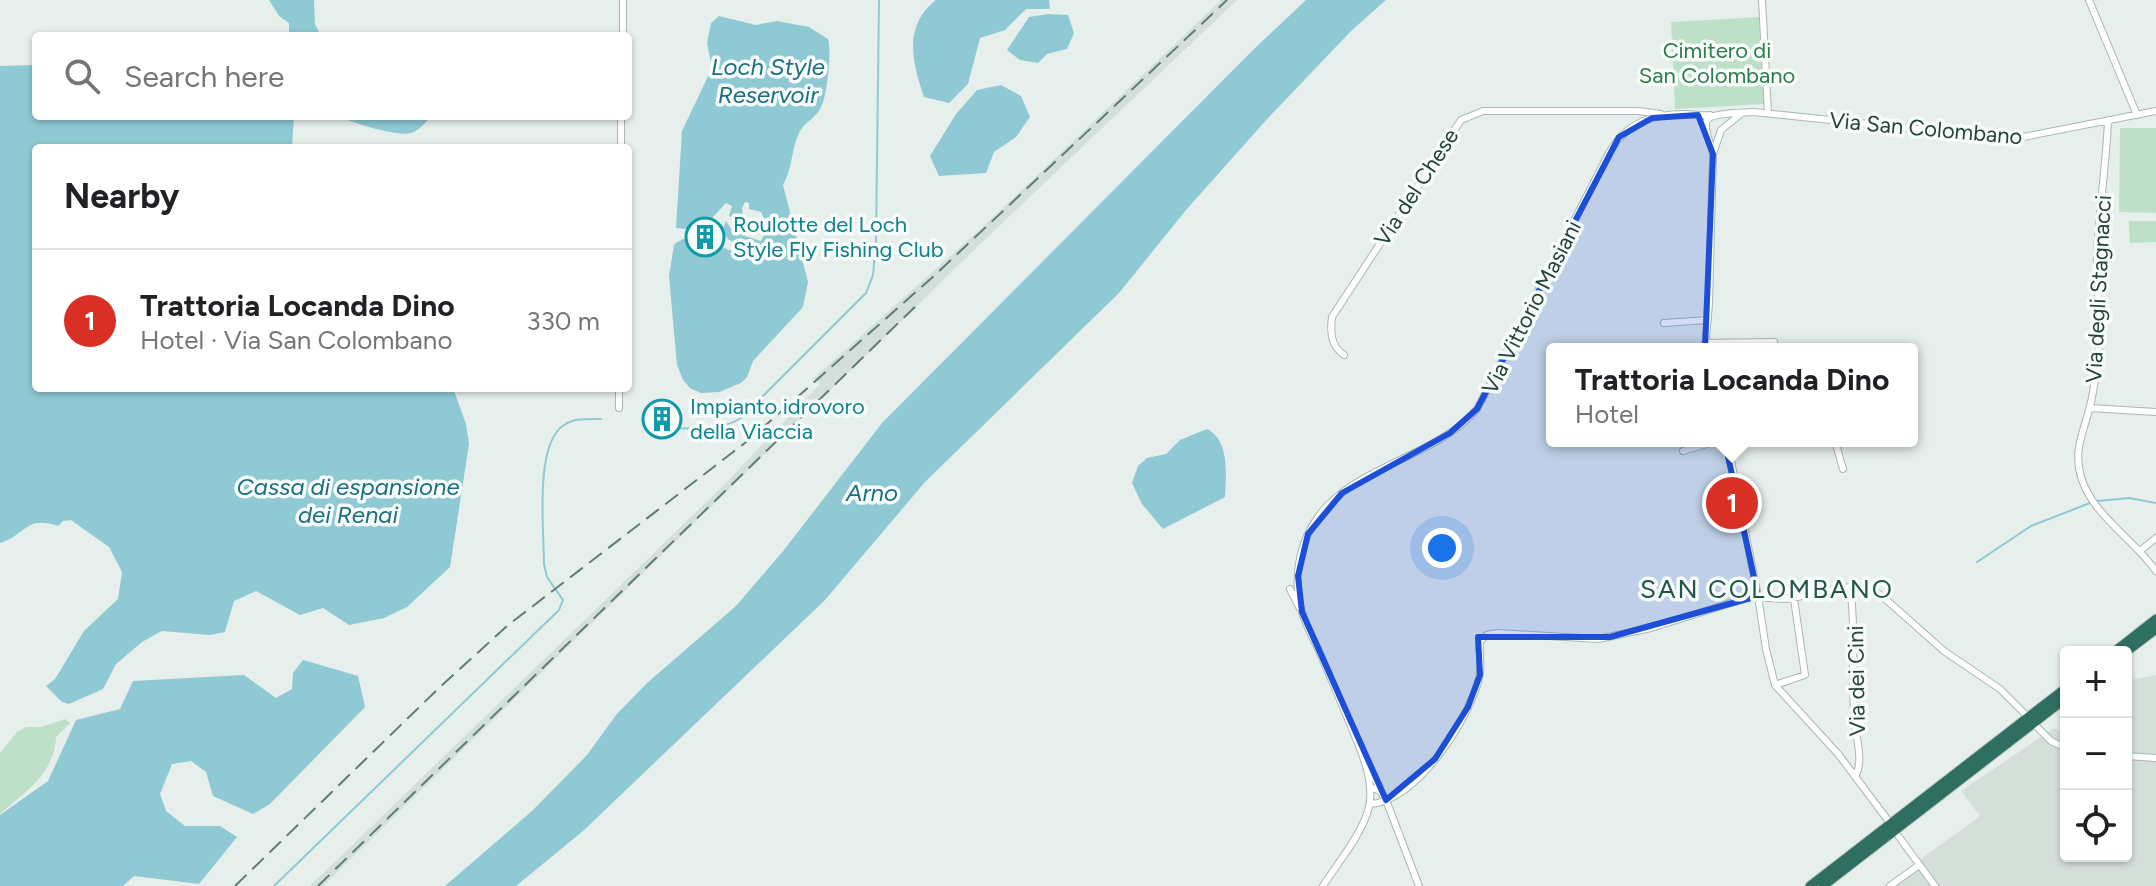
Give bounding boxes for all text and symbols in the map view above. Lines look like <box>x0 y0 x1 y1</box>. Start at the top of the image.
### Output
search box <box>32 32 632 120</box>
park label: Cimitero di San Colombano <box>1639 37 1795 89</box>
water label: Loch Style Reservoir <box>711 52 825 109</box>
icon: search <box>60 54 104 98</box>
text: Search here <box>124 58 284 95</box>
street label: Via San Colombano <box>1828 107 2024 150</box>
street label: Via del Chese <box>1368 123 1464 251</box>
text: Nearby <box>64 176 179 217</box>
street label: Via degli Stagnacci <box>2080 194 2117 384</box>
place label: Roulotte del Loch Style Fly Fishing Club <box>733 211 944 263</box>
building icon: Roulotte del Loch Style Fly Fishing Club <box>684 216 726 258</box>
street label: Via Vittorio Masiani <box>1476 216 1587 399</box>
text: Trattoria Locanda Dino <box>140 287 455 324</box>
text: 1 <box>85 305 95 337</box>
text: 330 m <box>526 305 600 337</box>
text: Hotel · Via San Colombano <box>140 324 452 356</box>
popup <box>1546 343 1918 447</box>
text: Trattoria Locanda Dino <box>1575 361 1889 398</box>
place label: Impianto idrovoro della Viaccia <box>690 393 865 445</box>
building icon: Impianto idrovoro della Viaccia <box>641 398 683 440</box>
text: Hotel <box>1575 398 1639 430</box>
water label: Cassa di espansione dei Renai <box>236 472 460 529</box>
pin: 1 <box>1706 473 1758 533</box>
water label: Arno <box>845 478 898 507</box>
your location <box>1422 528 1462 568</box>
district label: SAN COLOMBANO <box>1640 573 1894 605</box>
street label: Via dei Cini <box>1842 625 1871 737</box>
map controls <box>2060 646 2132 862</box>
button: + <box>2060 646 2132 718</box>
button: − <box>2060 718 2132 790</box>
button: locate <box>2060 790 2132 862</box>

